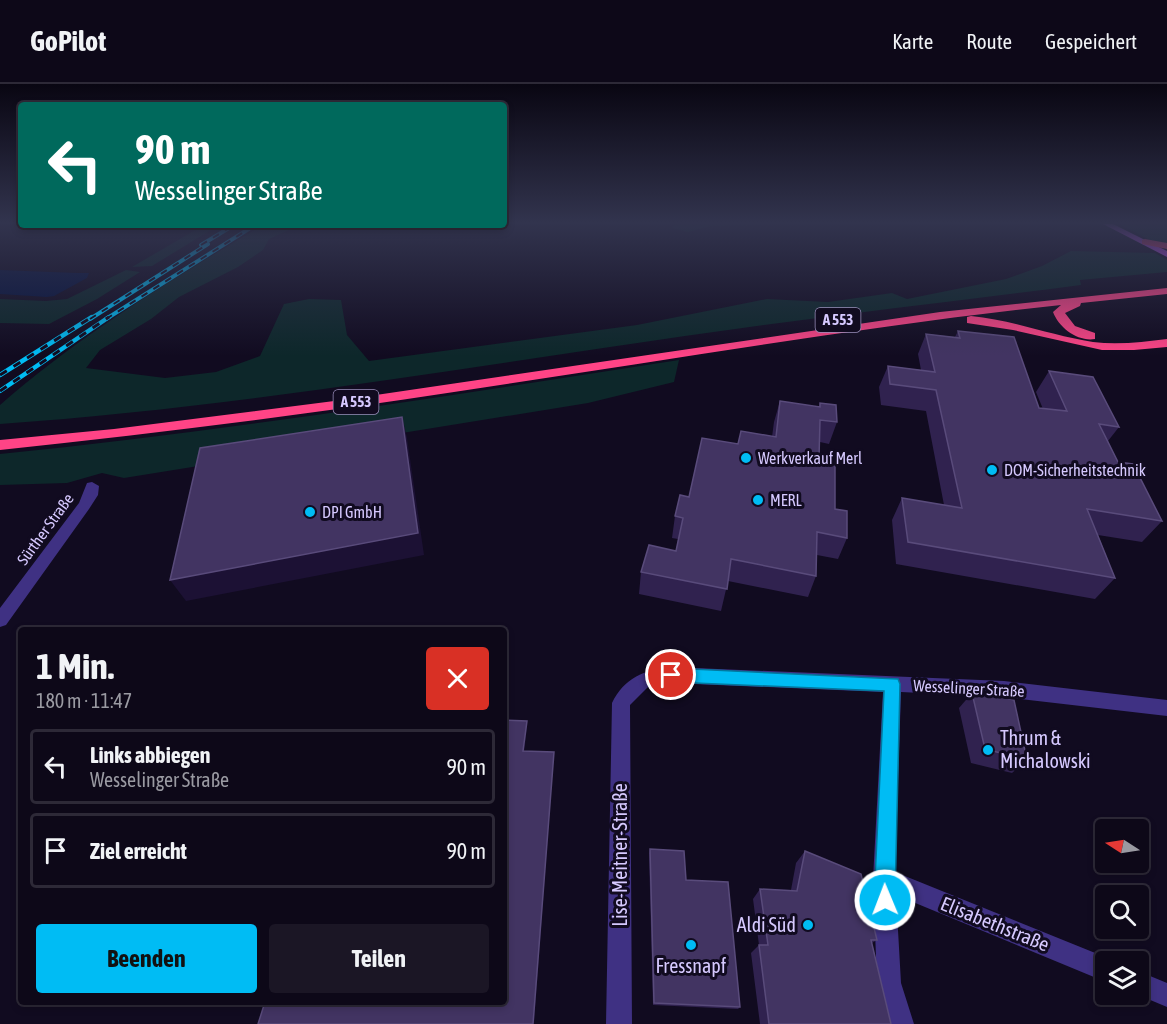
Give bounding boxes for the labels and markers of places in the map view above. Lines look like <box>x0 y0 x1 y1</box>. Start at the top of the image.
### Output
place label: Werkverkauf Merl <box>758 449 863 467</box>
marker: Werkverkauf Merl <box>739 451 753 465</box>
place label: DOM-Sicherheitstechnik <box>1004 461 1146 479</box>
marker: DOM-Sicherheitstechnik <box>985 463 999 477</box>
place label: MERL <box>770 491 803 509</box>
marker: MERL <box>751 493 765 507</box>
place label: DPI GmbH <box>322 503 382 521</box>
marker: DPI GmbH <box>303 505 317 519</box>
pin <box>645 649 696 700</box>
place label: Thrum & Michalowski <box>1000 726 1091 772</box>
marker: Thrum & Michalowski <box>981 743 995 757</box>
place label: Aldi Süd <box>737 913 796 936</box>
marker: Aldi Süd <box>801 918 815 932</box>
marker: Fressnapf <box>684 938 698 952</box>
place label: Fressnapf <box>656 954 727 977</box>

